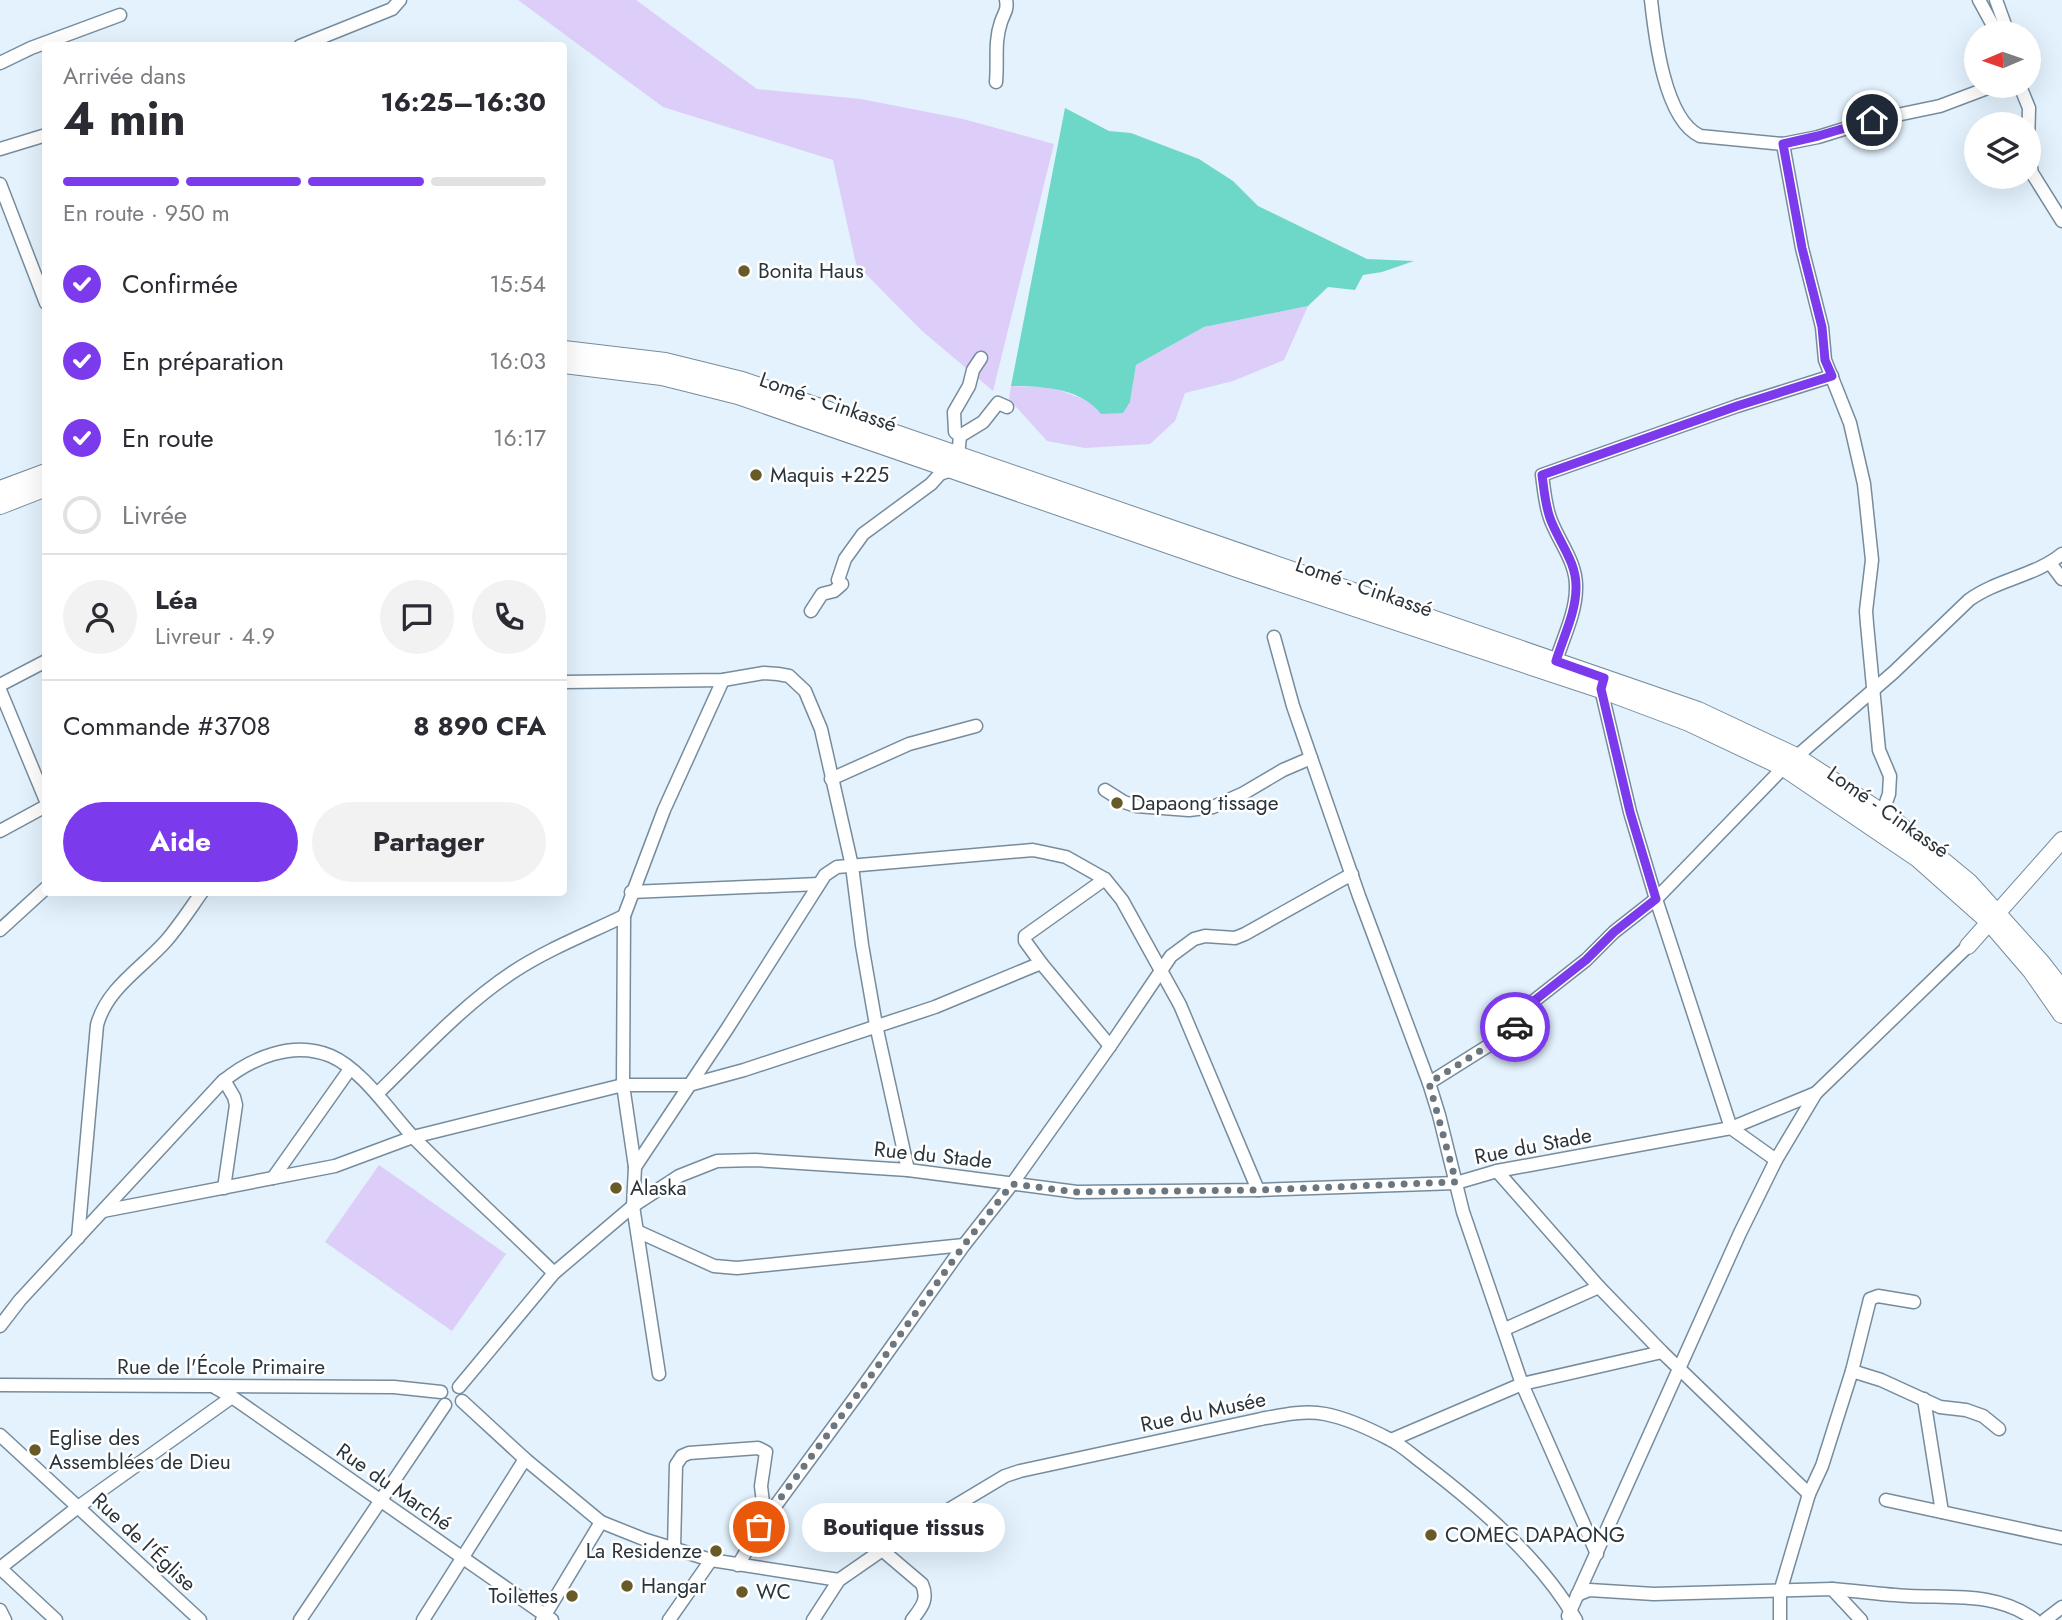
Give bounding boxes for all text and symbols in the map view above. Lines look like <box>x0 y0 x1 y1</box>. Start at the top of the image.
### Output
north arrow <box>1964 21 2040 98</box>
map controls <box>1964 21 2041 189</box>
text: Arrivée dans <box>63 59 186 93</box>
text: 16:25–16:30 <box>380 83 546 121</box>
text: 4 min <box>63 86 186 152</box>
pin <box>1842 90 1902 150</box>
icon: home <box>1853 101 1891 139</box>
button: layers <box>1964 112 2041 189</box>
text: En route · 950 m <box>63 196 230 230</box>
place label: Bonita Haus <box>758 256 864 286</box>
marker: Bonita Haus <box>736 263 752 279</box>
icon: check <box>63 265 101 303</box>
text: Confirmée <box>122 265 238 303</box>
text: 15:54 <box>489 267 546 301</box>
icon: check <box>63 342 101 380</box>
text: En préparation <box>122 342 284 380</box>
text: 16:03 <box>489 344 546 378</box>
street label: Lomé - Cinkassé <box>755 365 901 440</box>
icon: check <box>63 419 101 457</box>
text: En route <box>122 419 214 457</box>
text: 16:17 <box>493 421 546 455</box>
place label: Maquis +225 <box>770 460 889 490</box>
marker: Maquis +225 <box>748 467 764 483</box>
text: Livrée <box>122 496 187 534</box>
street label: Lomé - Cinkassé <box>1291 550 1437 625</box>
button: person <box>63 580 137 654</box>
button: chat <box>380 580 454 654</box>
button: phone <box>472 580 546 654</box>
text: Léa <box>155 581 198 619</box>
text: Livreur · 4.9 <box>155 619 275 653</box>
text: Commande #3708 <box>63 707 271 745</box>
text: 8 890 CFA <box>413 707 546 745</box>
street label: Lomé - Cinkassé <box>1821 759 1955 865</box>
place label: Dapaong tissage <box>1131 788 1279 818</box>
marker: Dapaong tissage <box>1109 795 1125 811</box>
button: Aide <box>63 802 298 882</box>
button: Partager <box>312 802 546 882</box>
courier <box>1480 992 1550 1062</box>
icon: car <box>1496 1008 1534 1046</box>
street label: Rue du Stade <box>1472 1120 1594 1172</box>
street label: Rue du Stade <box>872 1134 994 1176</box>
place label: Alaska <box>630 1173 687 1203</box>
marker: Alaska <box>608 1180 624 1196</box>
street label: Rue de l'École Primaire <box>117 1352 325 1382</box>
street label: Rue du Musée <box>1138 1384 1269 1440</box>
place label: Eglise des Assemblées de Dieu <box>49 1423 231 1477</box>
street label: Rue du Marché <box>330 1436 458 1538</box>
marker: Eglise des Assemblées de Dieu <box>27 1442 43 1458</box>
street label: Rue de l'Église <box>85 1486 203 1598</box>
pin <box>729 1497 789 1557</box>
callout: Boutique tissus <box>801 1502 1004 1552</box>
icon: bag <box>740 1508 778 1546</box>
text: Boutique tissus <box>823 1510 984 1544</box>
place label: COMEC DAPAONG <box>1445 1520 1625 1550</box>
marker: COMEC DAPAONG <box>1423 1527 1439 1543</box>
place label: La Residenze <box>586 1536 702 1566</box>
marker: La Residenze <box>708 1543 724 1559</box>
place label: Hangar <box>641 1571 707 1601</box>
place label: WC <box>756 1577 791 1607</box>
marker: Hangar <box>619 1578 635 1594</box>
place label: Toilettes <box>488 1581 558 1611</box>
marker: WC <box>734 1584 750 1600</box>
marker: Toilettes <box>564 1588 580 1604</box>

